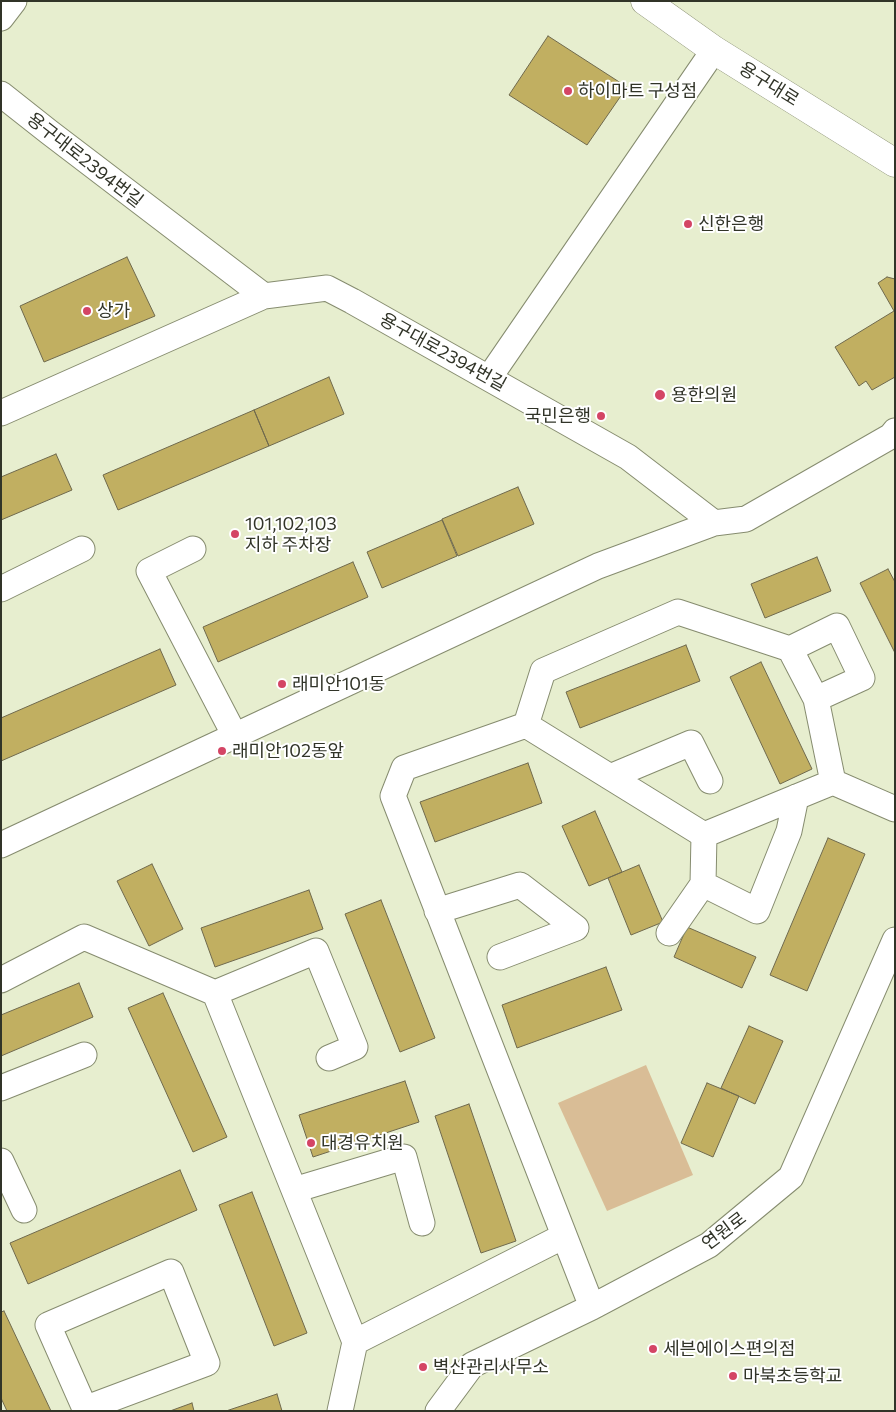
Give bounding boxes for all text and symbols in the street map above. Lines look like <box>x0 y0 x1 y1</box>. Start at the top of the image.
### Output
street label: 용구대로 <box>735 57 803 111</box>
place label: 하이마트 구성점 <box>578 80 697 102</box>
marker: 하이마트 구성점 <box>562 85 574 97</box>
street label: 용구대로2394번길 <box>23 108 147 212</box>
place label: 신한은행 <box>698 213 764 235</box>
marker: 신한은행 <box>682 218 694 230</box>
place label: 상가 <box>97 300 130 322</box>
marker: 상가 <box>81 305 93 317</box>
street label: 용구대로2394번길 <box>376 308 510 396</box>
place label: 용한의원 <box>671 384 737 406</box>
marker: 용한의원 <box>653 388 667 402</box>
place label: 국민은행 <box>525 405 591 427</box>
marker: 국민은행 <box>595 410 607 422</box>
place label: 101,102,103 지하 주차장 <box>245 513 337 556</box>
marker: 101,102,103 지하 주차장 <box>229 528 241 540</box>
place label: 래미안101동 <box>292 673 385 695</box>
marker: 래미안101동 <box>276 678 288 690</box>
place label: 래미안102동앞 <box>232 740 344 762</box>
marker: 래미안102동앞 <box>216 745 228 757</box>
place label: 대경유치원 <box>321 1132 404 1154</box>
marker: 대경유치원 <box>305 1137 317 1149</box>
street label: 연원로 <box>698 1207 750 1255</box>
place label: 세븐에이스편의점 <box>663 1338 795 1360</box>
marker: 세븐에이스편의점 <box>647 1343 659 1355</box>
place label: 벽산관리사무소 <box>433 1356 549 1378</box>
marker: 벽산관리사무소 <box>417 1361 429 1373</box>
place label: 마북초등학교 <box>743 1365 842 1387</box>
marker: 마북초등학교 <box>727 1370 739 1382</box>

